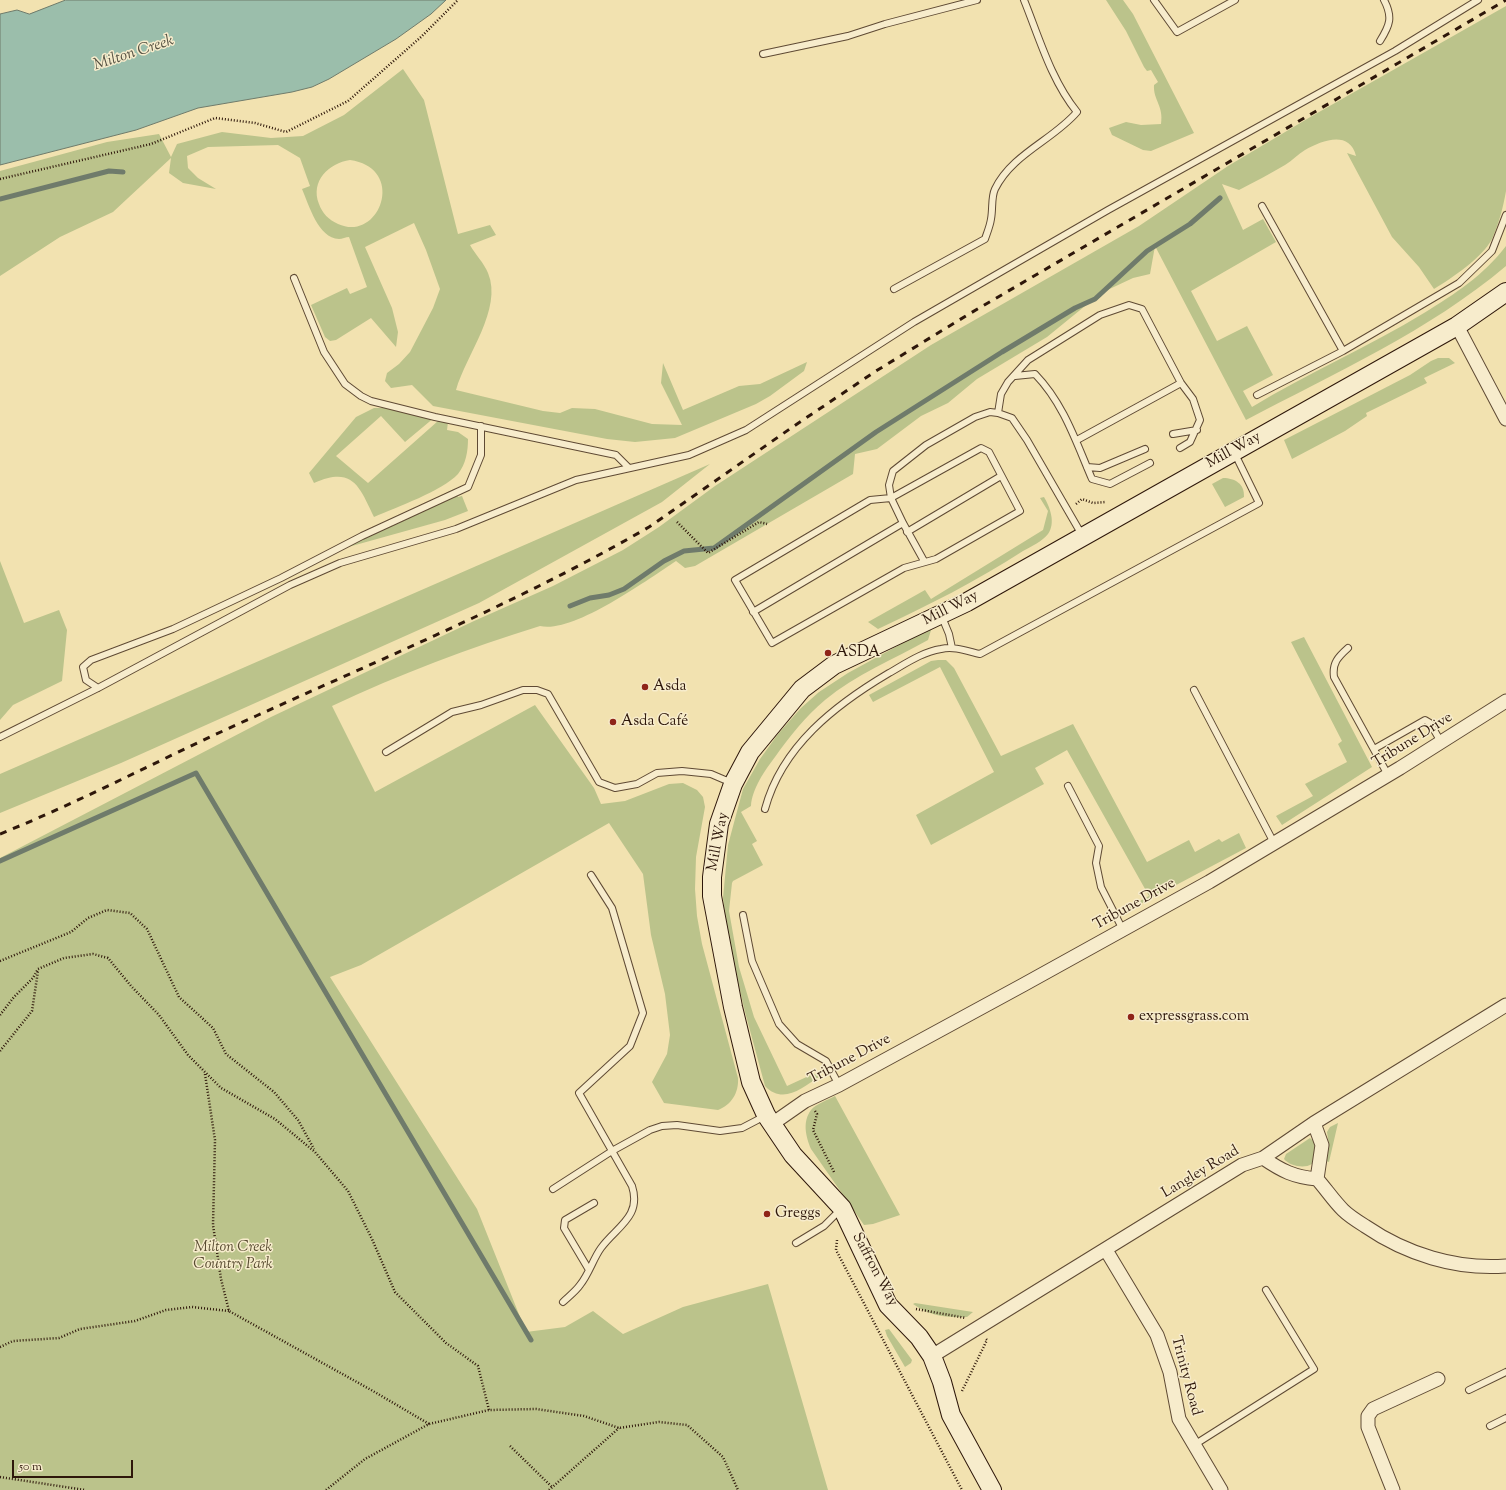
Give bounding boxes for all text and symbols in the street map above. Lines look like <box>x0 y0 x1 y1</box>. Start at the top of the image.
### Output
water label: Milton Creek <box>92 32 176 76</box>
street label: Mill Way <box>1204 429 1264 473</box>
street label: Mill Way <box>920 587 982 631</box>
place label: ASDA <box>836 644 880 662</box>
marker: ASDA <box>823 648 833 658</box>
place label: Asda <box>653 678 686 696</box>
marker: Asda <box>640 682 650 692</box>
street label: Tribune Drive <box>1370 709 1456 773</box>
place label: Asda Café <box>621 713 688 731</box>
marker: Asda Café <box>608 717 618 727</box>
street label: Mill Way <box>704 811 734 873</box>
street label: Tribune Drive <box>1091 875 1179 935</box>
place label: expressgrass.com <box>1139 1008 1249 1026</box>
marker: expressgrass.com <box>1126 1012 1136 1022</box>
street label: Tribune Drive <box>806 1031 894 1089</box>
street label: Langley Road <box>1159 1143 1243 1203</box>
place label: Greggs <box>775 1205 820 1223</box>
marker: Greggs <box>762 1209 772 1219</box>
street label: Saffron Way <box>847 1230 901 1310</box>
park label: Milton Creek Country Park <box>193 1239 273 1274</box>
street label: Trinity Road <box>1166 1334 1204 1418</box>
scale bar <box>14 1452 135 1478</box>
text: 50 m <box>19 1458 42 1476</box>

